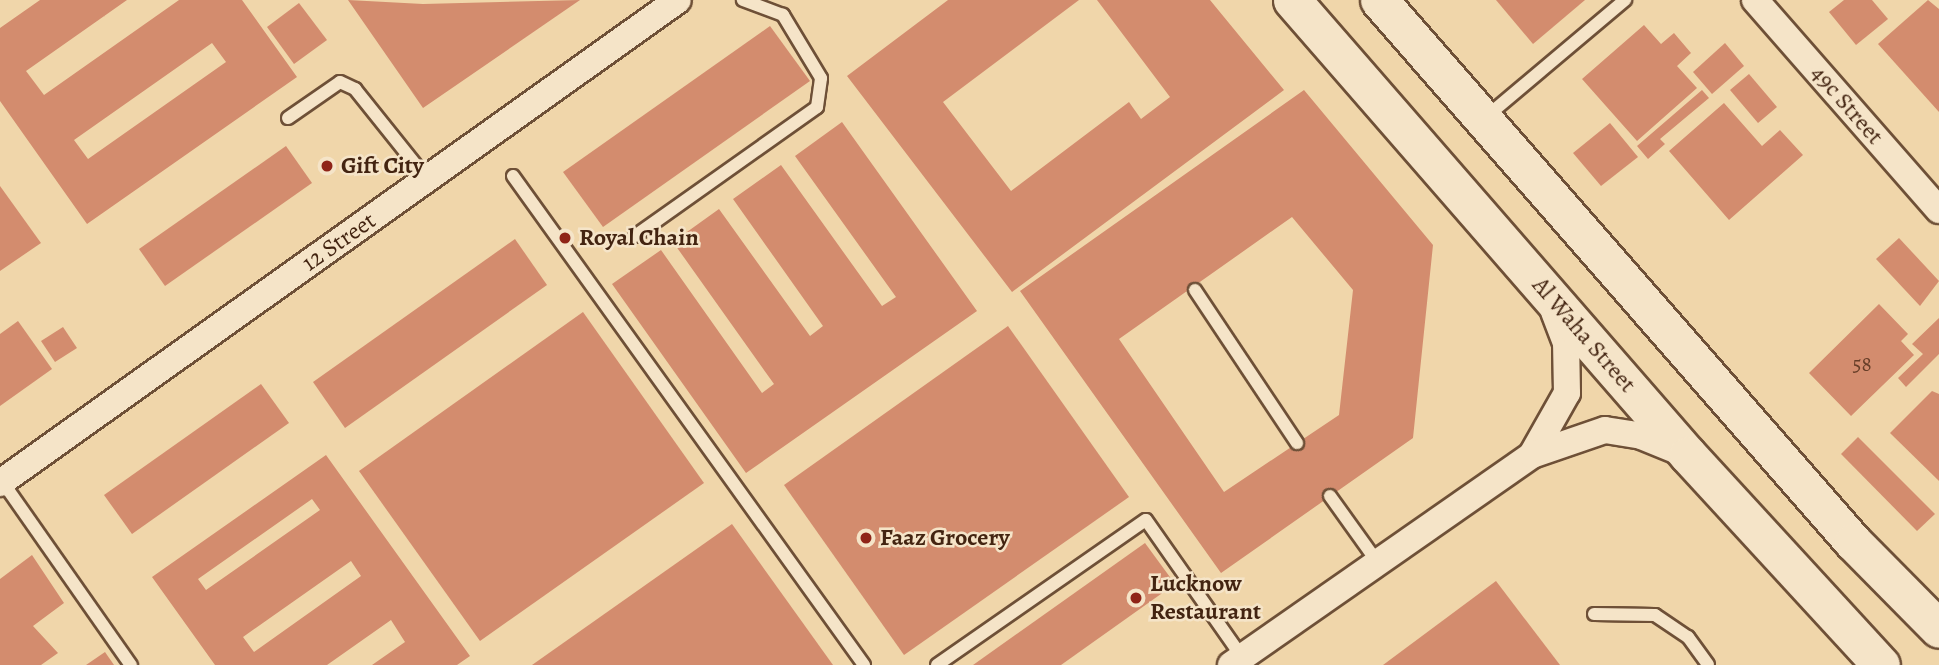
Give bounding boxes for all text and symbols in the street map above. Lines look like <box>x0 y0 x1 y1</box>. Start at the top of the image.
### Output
street label: 49c Street <box>1805 59 1889 151</box>
place label: Gift City <box>341 152 424 180</box>
marker: Gift City <box>319 158 335 174</box>
street label: 12 Street <box>297 206 381 278</box>
place label: Royal Chain <box>579 224 699 252</box>
marker: Royal Chain <box>557 230 573 246</box>
street label: Al Waha Street <box>1526 271 1642 399</box>
house number: 58 <box>1852 351 1872 377</box>
place label: Faaz Grocery <box>880 524 1010 552</box>
marker: Faaz Grocery <box>858 530 874 546</box>
place label: Lucknow Restaurant <box>1150 570 1261 626</box>
marker: Lucknow Restaurant <box>1128 590 1144 606</box>

